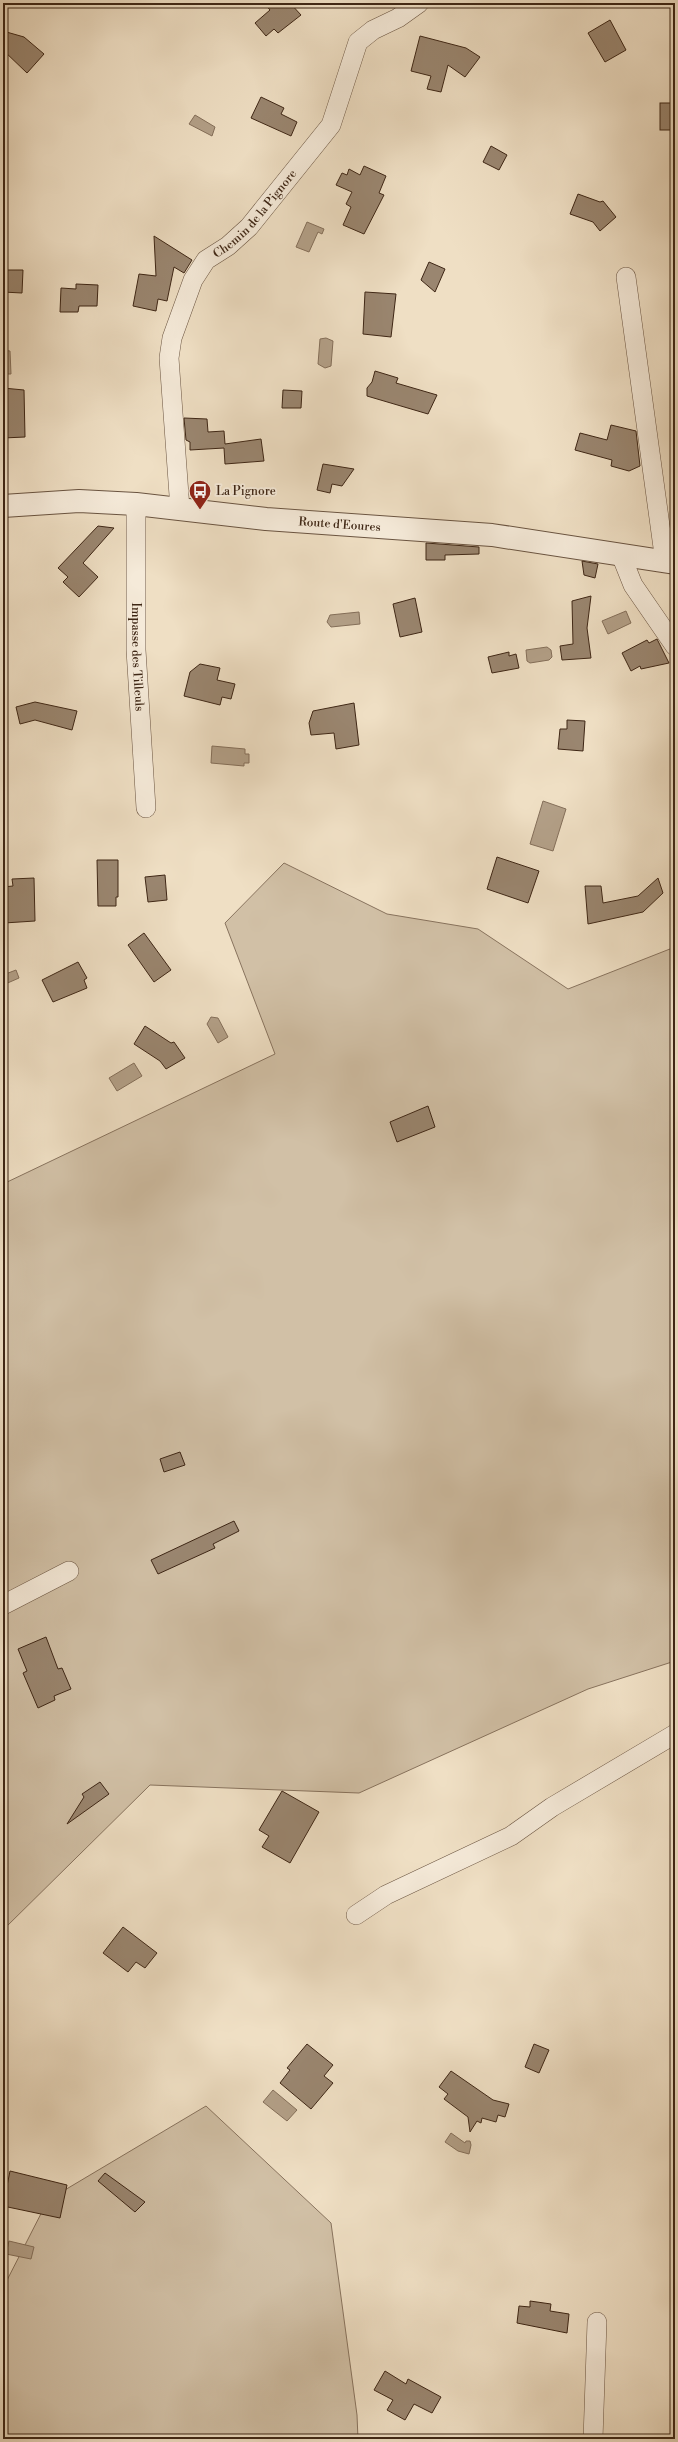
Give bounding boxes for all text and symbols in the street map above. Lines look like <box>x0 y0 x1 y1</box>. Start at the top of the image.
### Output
street label: Chemin de la Pignore <box>210 166 300 261</box>
bus stop icon: La Pignore <box>187 478 213 511</box>
place label: La Pignore <box>216 484 276 499</box>
street label: Route d'Eoures <box>298 514 381 535</box>
street label: Impasse des Tilleuls <box>128 603 147 712</box>

